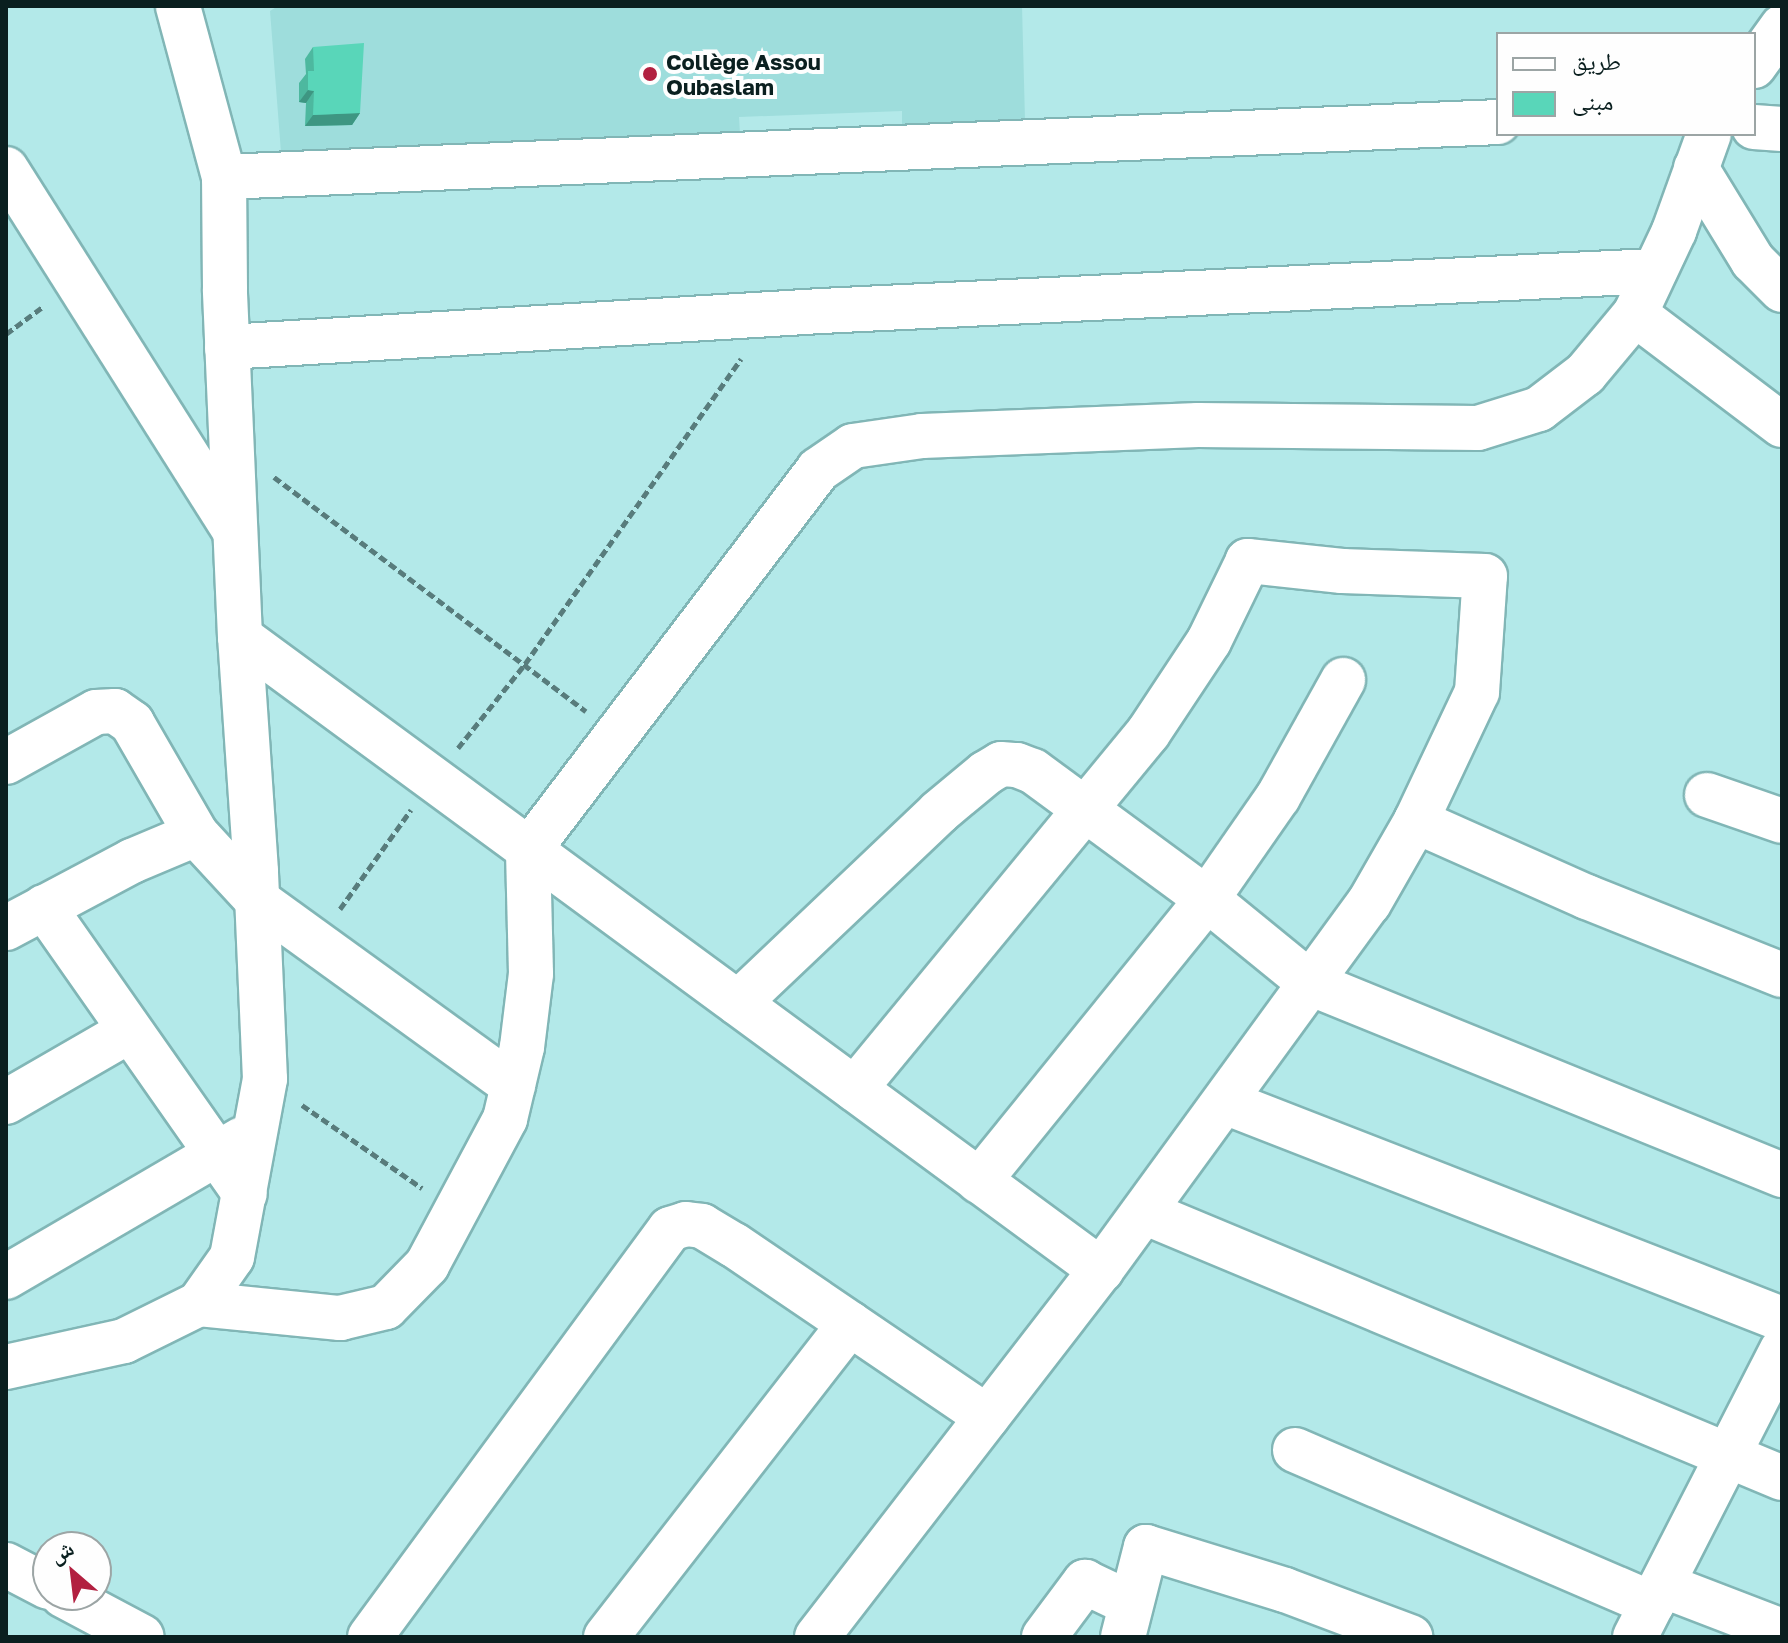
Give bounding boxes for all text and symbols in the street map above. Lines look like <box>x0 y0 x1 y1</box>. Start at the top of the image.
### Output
legend <box>1496 32 1756 136</box>
text: طريق <box>1572 46 1621 75</box>
place label: Collège Assou Oubaslam <box>666 48 821 100</box>
marker: Collège Assou Oubaslam <box>641 65 659 83</box>
text: مبنى <box>1572 86 1613 115</box>
north arrow <box>32 1531 112 1611</box>
text: ش <box>45 1534 78 1569</box>

